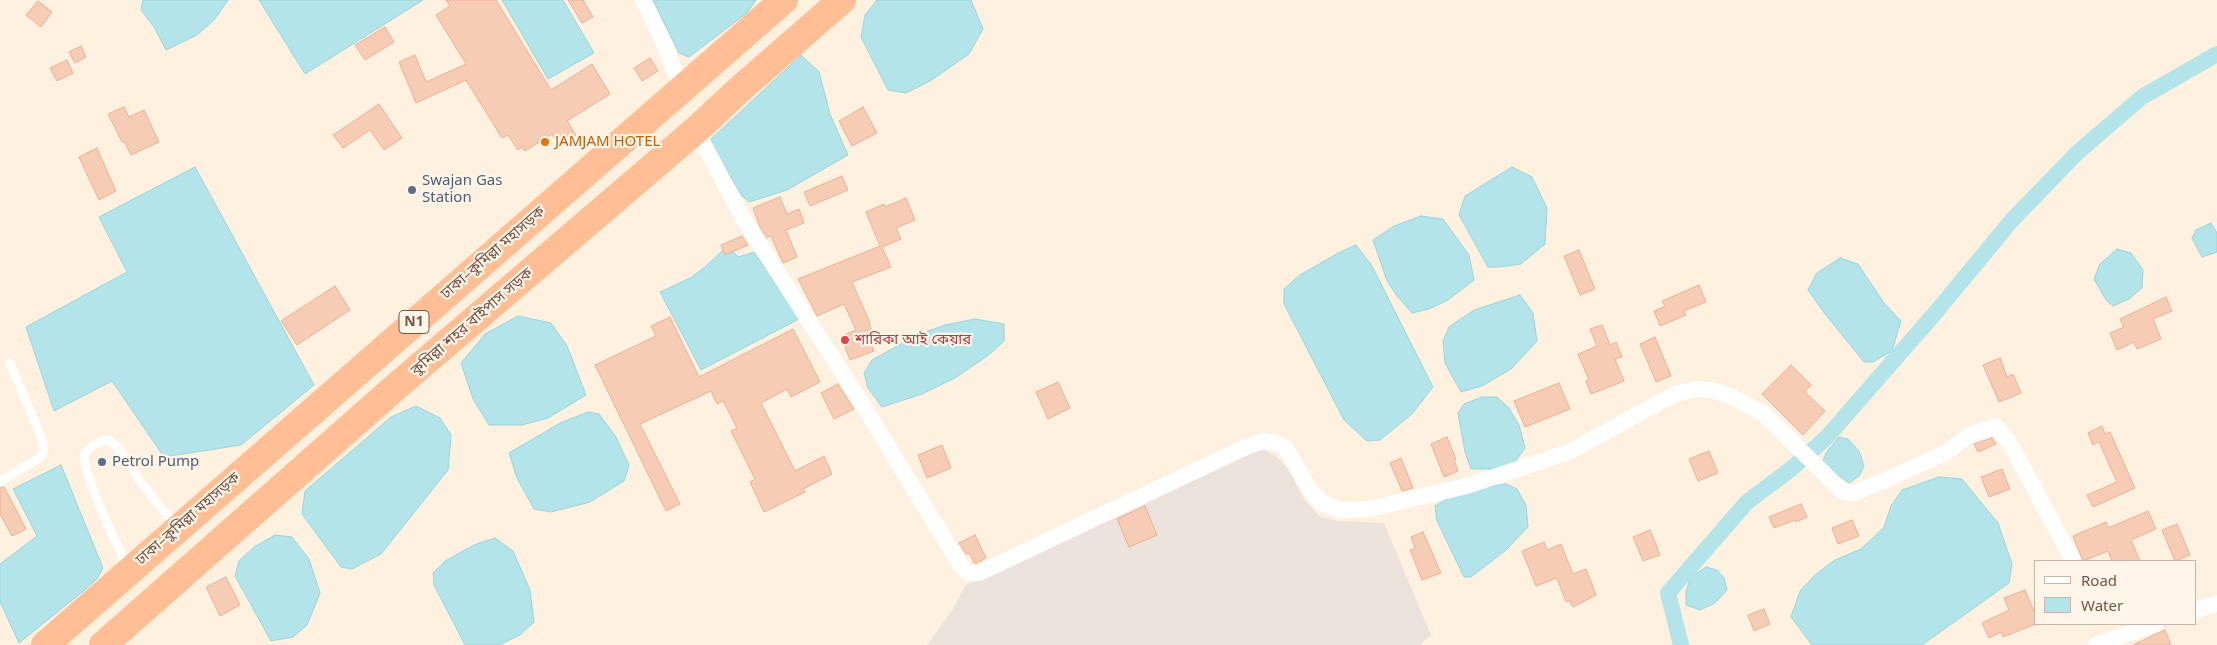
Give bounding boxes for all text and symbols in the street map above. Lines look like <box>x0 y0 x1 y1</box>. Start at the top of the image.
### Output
place label: JAMJAM HOTEL <box>555 133 660 151</box>
marker: JAMJAM HOTEL <box>539 136 551 148</box>
place label: Swajan Gas Station <box>422 172 502 207</box>
marker: Swajan Gas Station <box>406 184 418 196</box>
street label: ঢাকা–কুমিল্লা মহাসড়ক <box>437 203 549 303</box>
street label: কুমিল্লা শহর বাইপাস সড়ক <box>408 264 536 380</box>
road number: N1 <box>399 311 429 334</box>
place label: শারিকা আই কেয়ার <box>855 331 971 349</box>
marker: শারিকা আই কেয়ার <box>839 334 851 346</box>
place label: Petrol Pump <box>112 453 199 471</box>
marker: Petrol Pump <box>96 456 108 468</box>
street label: ঢাকা–কুমিল্লা মহাসড়ক <box>132 469 244 569</box>
legend <box>2034 560 2197 625</box>
text: Road <box>2081 570 2117 590</box>
text: Water <box>2081 595 2123 615</box>

